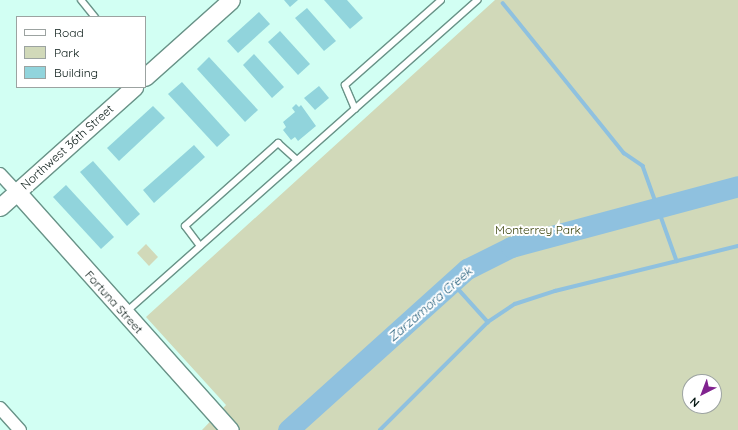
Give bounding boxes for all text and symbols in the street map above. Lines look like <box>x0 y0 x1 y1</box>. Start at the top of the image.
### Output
legend <box>16 16 146 88</box>
text: Road <box>54 25 84 40</box>
text: Park <box>54 45 79 60</box>
text: Building <box>54 65 98 80</box>
street label: Northwest 36th Street <box>18 102 116 192</box>
park label: Monterrey Park <box>495 223 581 237</box>
water label: Zarzamora Creek <box>385 263 475 345</box>
street label: Fortuna Street <box>82 268 146 336</box>
north arrow <box>682 374 722 414</box>
text: N <box>687 394 702 410</box>

